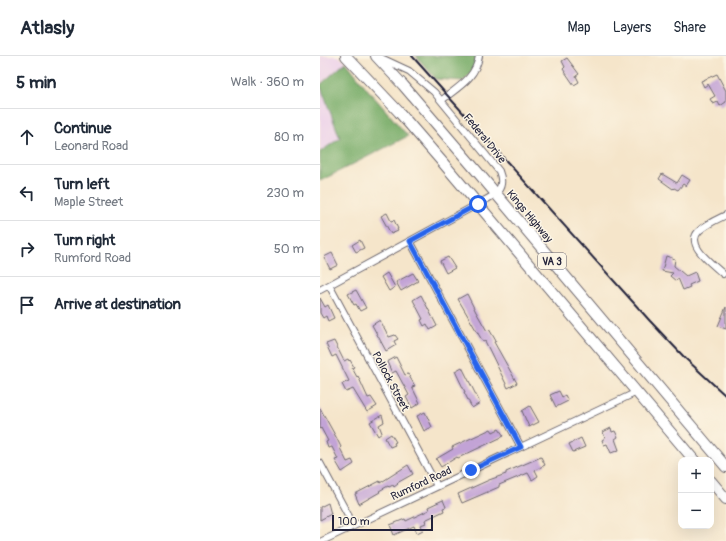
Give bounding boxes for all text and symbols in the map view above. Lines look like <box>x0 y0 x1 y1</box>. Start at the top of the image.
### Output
text: Atlasly <box>20 16 74 40</box>
text: Map <box>568 19 591 36</box>
text: Layers <box>613 19 651 36</box>
text: Share <box>673 19 706 36</box>
text: 5 min <box>16 72 56 93</box>
text: Walk · 360 m <box>230 74 304 90</box>
street label: Federal Drive <box>461 111 509 166</box>
text: Continue <box>54 119 112 138</box>
icon: ahead <box>16 126 38 148</box>
text: 80 m <box>274 129 304 145</box>
text: Leonard Road <box>54 138 129 154</box>
text: Turn left <box>54 175 110 194</box>
icon: left <box>16 182 38 204</box>
text: 230 m <box>267 185 304 201</box>
street label: Kings Highway <box>504 187 556 245</box>
text: Maple Street <box>54 194 123 210</box>
route start <box>469 195 487 213</box>
text: Turn right <box>54 231 115 250</box>
icon: right <box>16 238 38 260</box>
text: 50 m <box>274 241 304 257</box>
text: Rumford Road <box>54 250 131 266</box>
road number: VA 3 <box>538 253 566 269</box>
icon: arrive <box>16 294 38 316</box>
text: Arrive at destination <box>54 295 181 314</box>
street label: Pollock Street <box>369 349 412 414</box>
map controls <box>678 457 714 529</box>
button: + <box>678 457 714 493</box>
route end <box>462 461 480 479</box>
street label: Rumford Road <box>389 464 454 503</box>
button: − <box>678 493 714 529</box>
scale bar <box>332 513 433 532</box>
text: 100 m <box>338 515 369 528</box>

